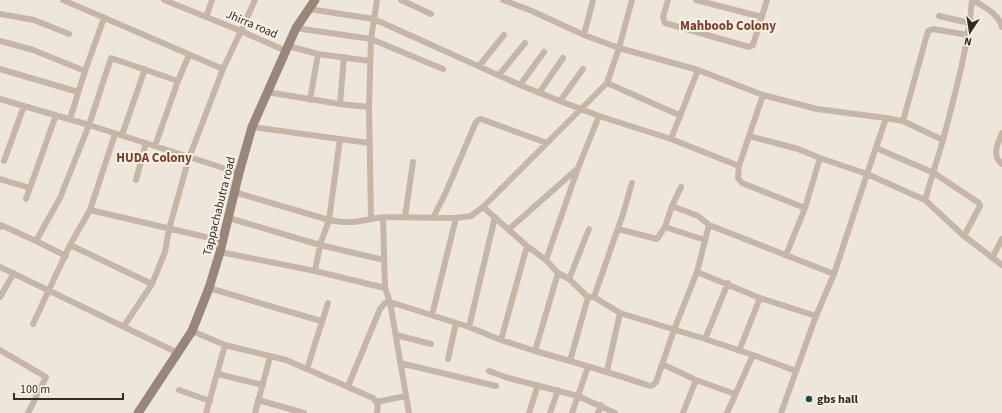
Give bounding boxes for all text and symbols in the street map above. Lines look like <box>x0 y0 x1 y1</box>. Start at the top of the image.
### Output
street label: Jhirra road <box>223 6 280 43</box>
north arrow <box>950 12 990 52</box>
district label: Mahboob Colony <box>680 17 776 35</box>
text: N <box>963 33 973 49</box>
district label: HUDA Colony <box>116 149 192 167</box>
street label: Tappachabutra road <box>199 155 240 257</box>
scale bar <box>14 375 123 401</box>
text: 100 m <box>20 381 50 398</box>
place label: gbs hall <box>817 391 859 408</box>
marker: gbs hall <box>804 394 814 404</box>

